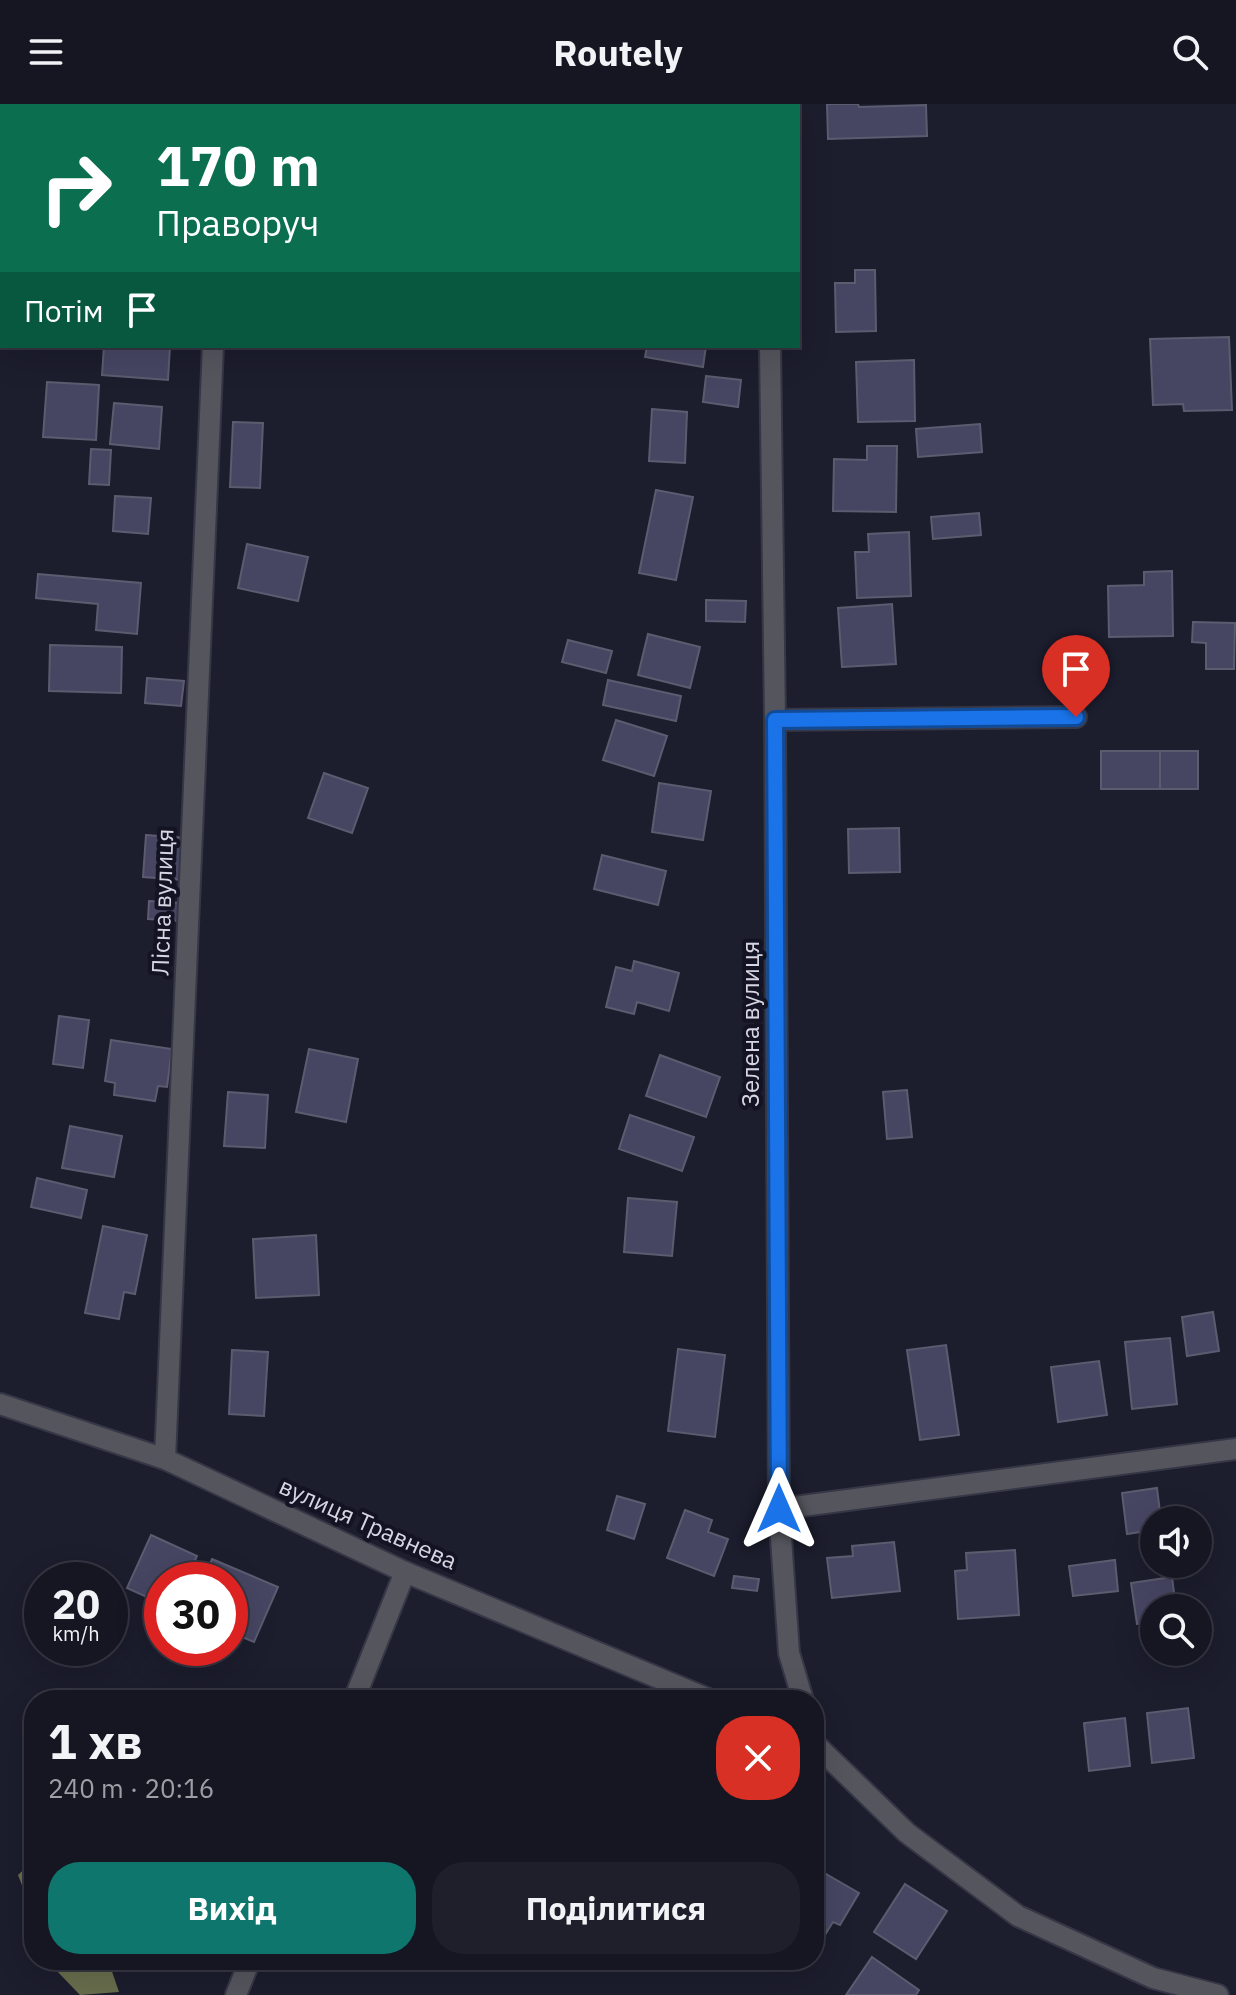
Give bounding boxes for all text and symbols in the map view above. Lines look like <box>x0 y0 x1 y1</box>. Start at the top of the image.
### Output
text: Routely <box>553 29 683 76</box>
icon: menu <box>24 30 68 74</box>
icon: search <box>1168 30 1212 74</box>
text: 170 m <box>156 129 320 201</box>
icon: right <box>24 136 128 240</box>
text: Праворуч <box>156 199 319 246</box>
icon: arrive <box>120 288 164 332</box>
text: Потім <box>24 291 104 330</box>
pin <box>1042 635 1110 717</box>
icon: arrive <box>1054 647 1098 691</box>
street label: Лісна вулиця <box>143 828 181 976</box>
street label: Зелена вулиця <box>734 941 766 1107</box>
position arrow <box>737 1467 821 1551</box>
street label: вулиця Травнева <box>274 1470 463 1577</box>
map controls <box>1140 1506 1212 1666</box>
button: sound <box>1140 1506 1212 1578</box>
speed limit sign: 30 <box>144 1562 248 1666</box>
text: 20 <box>52 1578 100 1630</box>
button: search <box>1140 1594 1212 1666</box>
text: km/h <box>52 1620 100 1647</box>
text: 1 хв <box>48 1710 143 1772</box>
button: close <box>716 1716 800 1800</box>
text: 240 m · 20:16 <box>48 1771 214 1805</box>
button: Вихід <box>48 1862 416 1954</box>
button: Поділитися <box>432 1862 800 1954</box>

